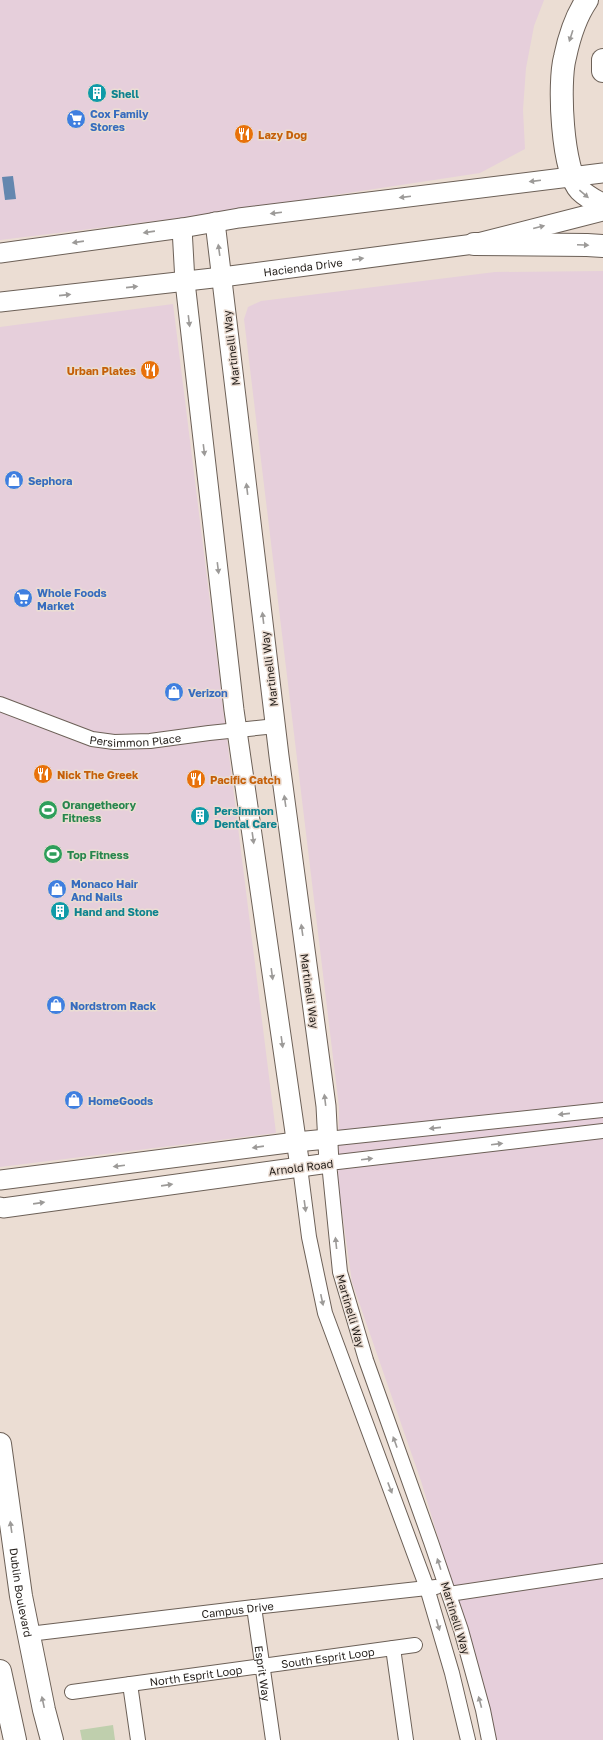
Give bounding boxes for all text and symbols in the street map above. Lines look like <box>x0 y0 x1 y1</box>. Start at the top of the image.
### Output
one-way arrow <box>568 30 574 42</box>
building icon: Shell <box>86 82 108 104</box>
place label: Shell <box>111 87 139 100</box>
place label: Cox Family Stores <box>90 107 149 133</box>
supermarket icon: Cox Family Stores <box>65 108 87 130</box>
restaurant icon: Lazy Dog <box>233 123 255 145</box>
place label: Lazy Dog <box>258 128 307 141</box>
one-way arrow <box>529 178 541 184</box>
one-way arrow <box>579 190 590 199</box>
one-way arrow <box>399 194 411 200</box>
one-way arrow <box>270 210 282 216</box>
one-way arrow <box>532 224 545 230</box>
one-way arrow <box>143 229 155 235</box>
one-way arrow <box>72 239 84 245</box>
one-way arrow <box>577 242 590 248</box>
one-way arrow <box>216 244 222 256</box>
street label: Hacienda Drive <box>263 255 343 278</box>
one-way arrow <box>352 256 364 262</box>
one-way arrow <box>126 284 138 291</box>
one-way arrow <box>59 292 71 298</box>
street label: Martinelli Way <box>220 310 242 386</box>
one-way arrow <box>186 315 193 327</box>
restaurant icon: Urban Plates <box>139 359 161 381</box>
place label: Urban Plates <box>67 364 136 377</box>
one-way arrow <box>201 444 208 456</box>
shop icon: Sephora <box>3 469 25 491</box>
place label: Sephora <box>28 474 72 487</box>
one-way arrow <box>244 483 251 495</box>
one-way arrow <box>215 562 221 575</box>
place label: Whole Foods Market <box>37 586 107 612</box>
supermarket icon: Whole Foods Market <box>12 587 34 609</box>
one-way arrow <box>260 612 266 624</box>
street label: Martinelli Way <box>258 631 280 707</box>
shop icon: Verizon <box>163 681 185 703</box>
place label: Verizon <box>188 686 228 699</box>
street label: Persimmon Place <box>89 730 182 749</box>
restaurant icon: Nick The Greek <box>32 763 54 785</box>
place label: Nick The Greek <box>57 768 139 781</box>
restaurant icon: Pacific Catch <box>185 768 207 790</box>
place label: Pacific Catch <box>210 773 281 786</box>
one-way arrow <box>282 795 288 807</box>
place label: Orangetheory Fitness <box>62 798 137 824</box>
sports icon: Orangetheory Fitness <box>37 799 59 821</box>
place label: Persimmon Dental Care <box>214 804 278 830</box>
building icon: Persimmon Dental Care <box>189 805 211 827</box>
one-way arrow <box>250 832 256 844</box>
sports icon: Top Fitness <box>42 843 64 865</box>
place label: Top Fitness <box>67 848 129 861</box>
place label: Monaco Hair And Nails <box>71 877 139 903</box>
shop icon: Monaco Hair And Nails <box>46 878 68 900</box>
building icon: Hand and Stone <box>49 900 71 922</box>
place label: Hand and Stone <box>74 905 159 918</box>
one-way arrow <box>299 924 305 936</box>
street label: Martinelli Way <box>298 953 322 1029</box>
one-way arrow <box>269 968 275 980</box>
shop icon: Nordstrom Rack <box>45 994 67 1016</box>
place label: Nordstrom Rack <box>70 999 157 1012</box>
one-way arrow <box>279 1036 285 1049</box>
shop icon: HomeGoods <box>63 1089 85 1111</box>
place label: HomeGoods <box>88 1094 153 1107</box>
one-way arrow <box>322 1094 328 1106</box>
one-way arrow <box>558 1111 570 1117</box>
one-way arrow <box>429 1124 441 1131</box>
one-way arrow <box>490 1140 503 1147</box>
one-way arrow <box>252 1144 264 1150</box>
one-way arrow <box>361 1156 373 1162</box>
street label: Arnold Road <box>268 1157 334 1177</box>
one-way arrow <box>113 1163 125 1169</box>
one-way arrow <box>161 1182 173 1188</box>
one-way arrow <box>302 1199 308 1212</box>
one-way arrow <box>32 1200 45 1206</box>
one-way arrow <box>333 1237 340 1250</box>
street label: Martinelli Way <box>334 1273 368 1349</box>
one-way arrow <box>320 1294 326 1307</box>
one-way arrow <box>392 1435 398 1447</box>
one-way arrow <box>387 1483 393 1495</box>
one-way arrow <box>8 1521 14 1533</box>
street label: Dublin Boulevard <box>8 1547 36 1638</box>
one-way arrow <box>435 1558 441 1570</box>
street label: Martinelli Way <box>439 1580 473 1656</box>
street label: Campus Drive <box>201 1598 274 1620</box>
one-way arrow <box>435 1620 441 1632</box>
street label: South Esprit Loop <box>280 1644 375 1670</box>
street label: Esprit Way <box>253 1645 274 1702</box>
street label: North Esprit Loop <box>149 1662 243 1688</box>
one-way arrow <box>39 1696 45 1708</box>
one-way arrow <box>477 1696 483 1708</box>

